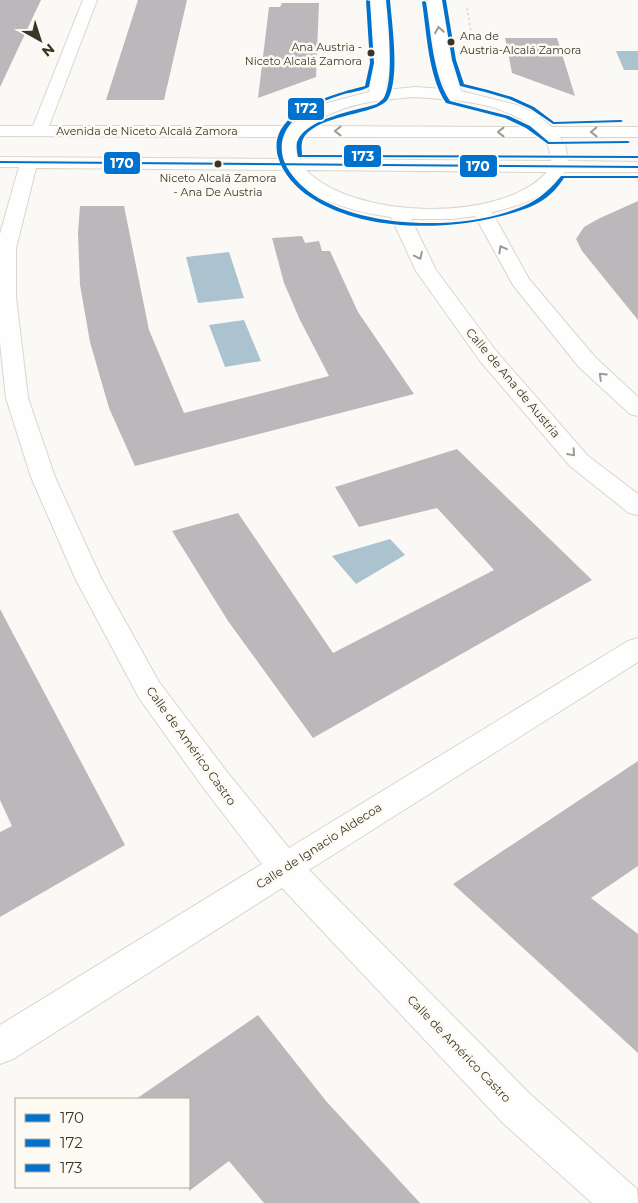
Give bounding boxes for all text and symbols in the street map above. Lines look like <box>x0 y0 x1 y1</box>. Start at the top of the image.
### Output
north arrow <box>15 15 65 65</box>
one-way arrow <box>434 26 444 35</box>
place label: Ana de Austria-Alcalá Zamora <box>460 29 581 57</box>
marker: Ana de Austria-Alcalá Zamora <box>446 37 456 47</box>
text: N <box>38 40 58 61</box>
place label: Ana Austria - Niceto Alcalá Zamora <box>245 40 362 68</box>
marker: Ana Austria - Niceto Alcalá Zamora <box>366 48 376 58</box>
line badge: 172 <box>287 97 325 121</box>
text: 172 <box>295 99 317 117</box>
street label: Avenida de Niceto Alcalá Zamora <box>56 124 238 138</box>
one-way arrow <box>334 126 342 137</box>
one-way arrow <box>497 127 504 137</box>
one-way arrow <box>590 127 598 137</box>
line badge: 173 <box>343 144 382 168</box>
text: 173 <box>352 147 374 165</box>
line badge: 170 <box>103 151 141 175</box>
text: 170 <box>110 154 134 172</box>
line badge: 170 <box>459 154 498 178</box>
text: 170 <box>466 157 490 175</box>
marker: Niceto Alcalá Zamora - Ana De Austria <box>213 159 223 169</box>
place label: Niceto Alcalá Zamora - Ana De Austria <box>159 171 277 199</box>
one-way arrow <box>499 245 509 254</box>
one-way arrow <box>413 251 423 260</box>
street label: Calle de Ana de Austria <box>463 325 564 441</box>
one-way arrow <box>599 373 608 382</box>
one-way arrow <box>567 448 576 457</box>
street label: Calle de Américo Castro <box>143 683 240 808</box>
street label: Calle de Ignacio Aldecoa <box>253 799 384 892</box>
street label: Calle de Américo Castro <box>404 992 514 1105</box>
legend <box>15 1098 190 1188</box>
text: 170 <box>60 1108 84 1127</box>
text: 172 <box>60 1133 83 1152</box>
text: 173 <box>60 1158 83 1177</box>

